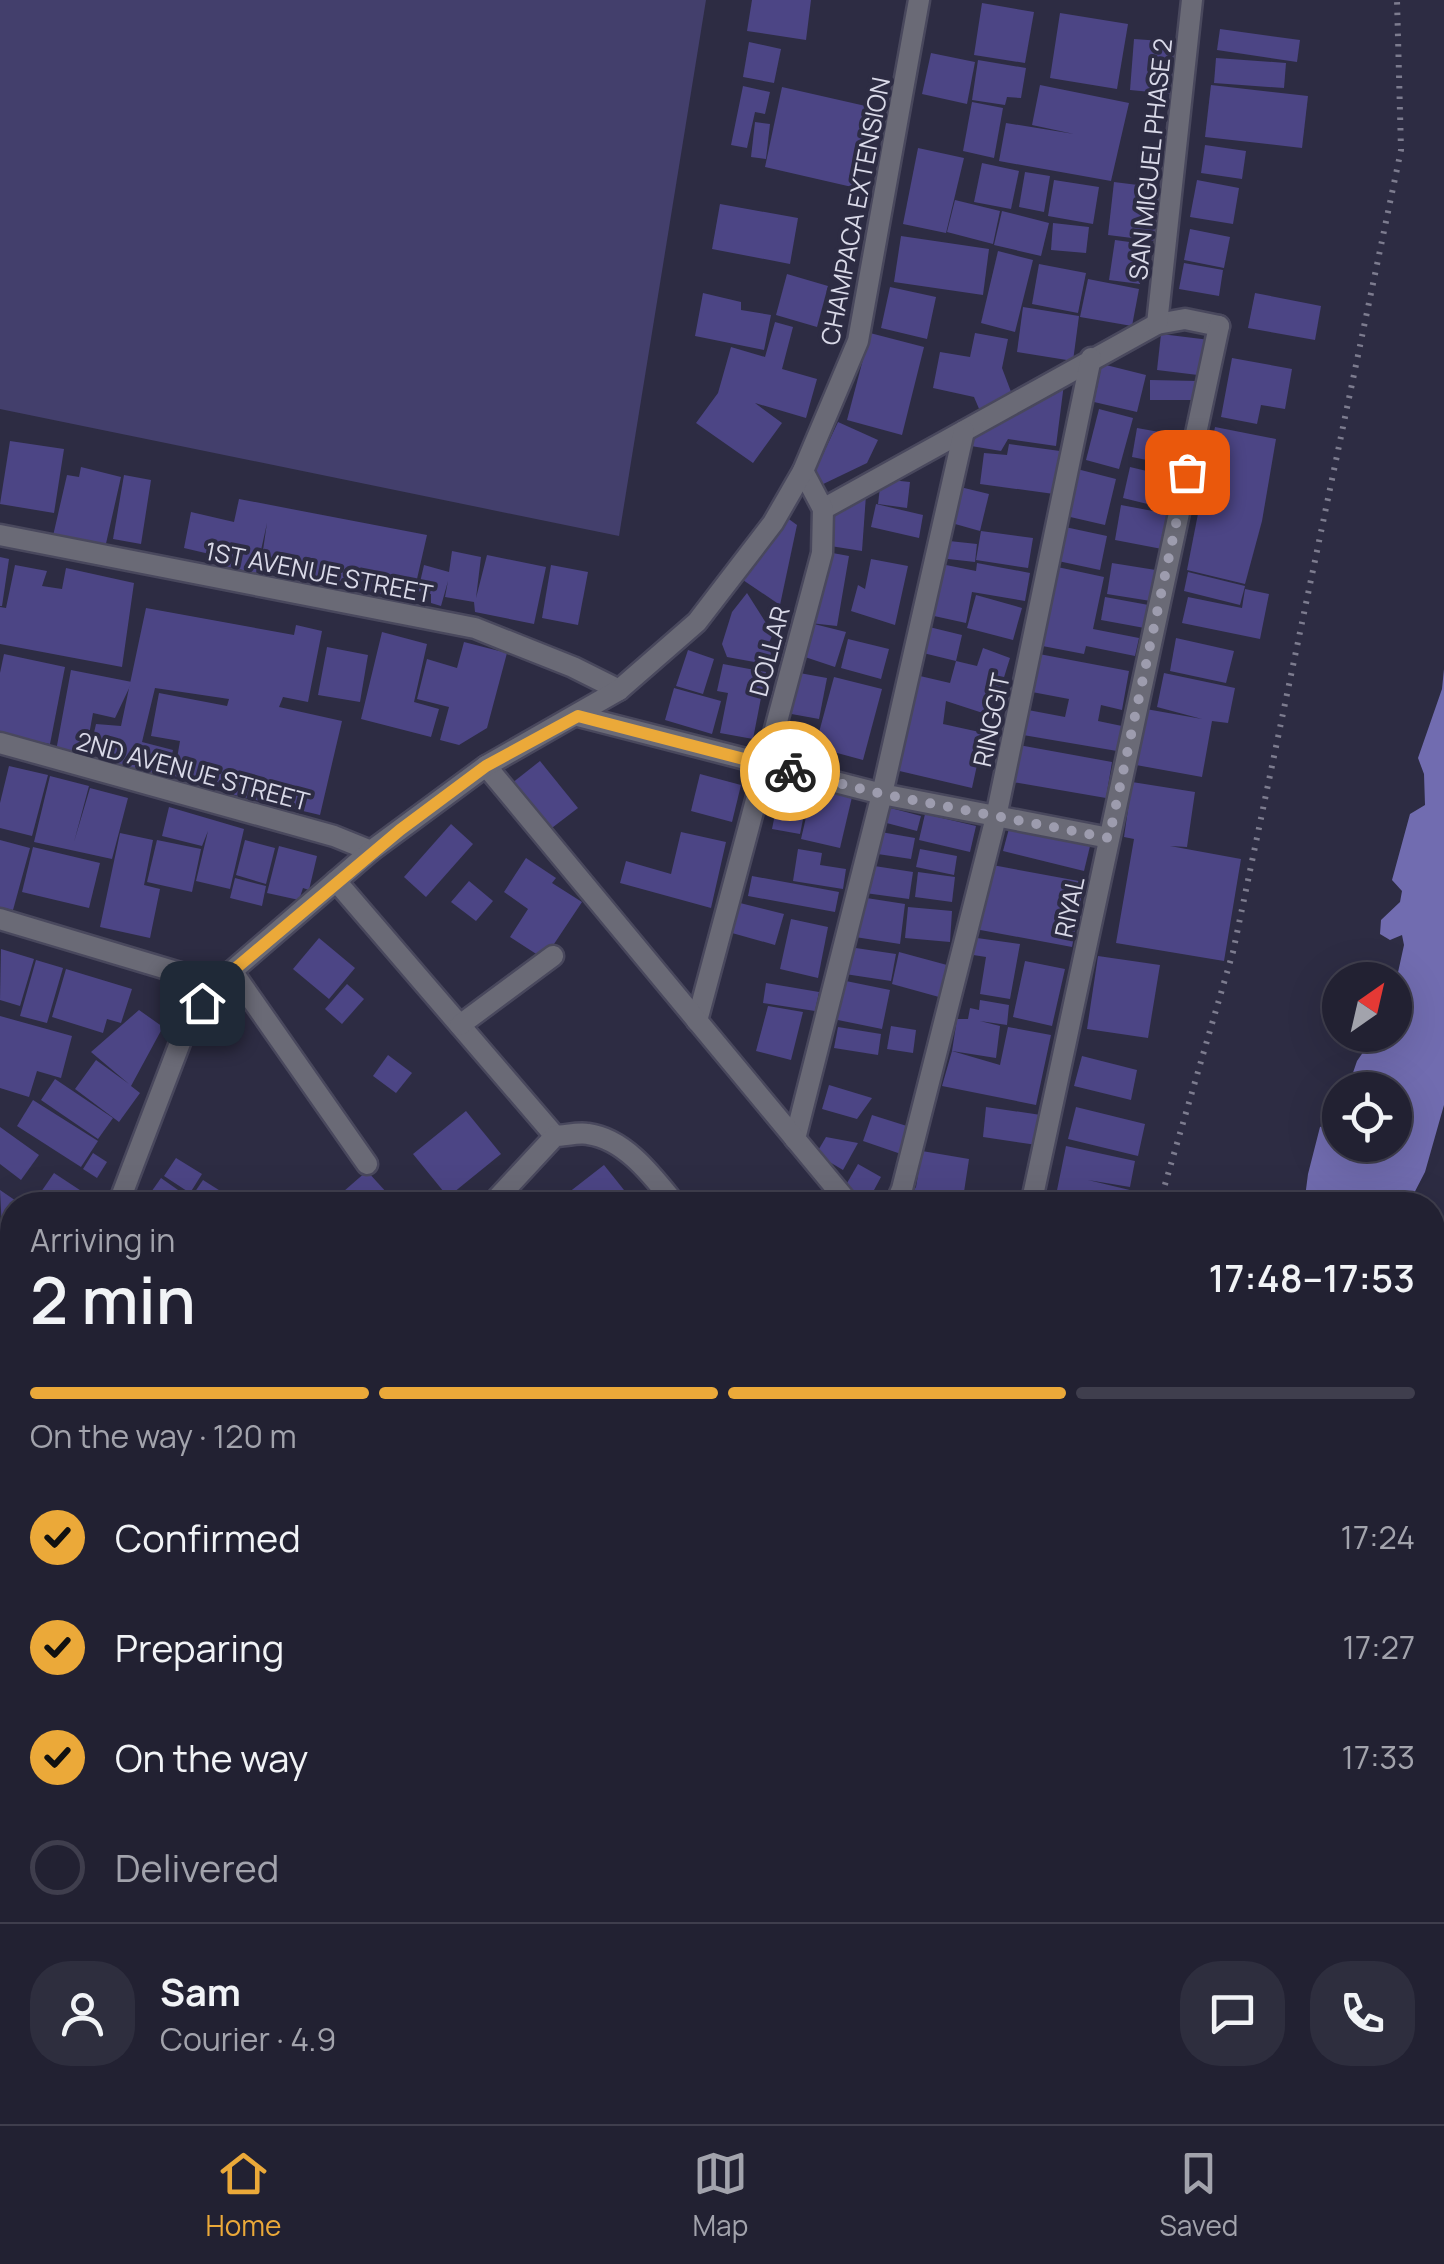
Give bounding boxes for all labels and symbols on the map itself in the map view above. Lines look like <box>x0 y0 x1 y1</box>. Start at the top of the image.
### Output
street label: SAN MIGUEL PHASE 2 <box>1120 37 1180 281</box>
street label: CHAMPACA EXTENSION <box>812 74 898 348</box>
pin <box>1145 430 1230 515</box>
street label: 1ST AVENUE STREET <box>202 533 436 611</box>
street label: DOLLAR <box>740 602 798 700</box>
street label: RINGGIT <box>964 670 1018 770</box>
courier <box>740 721 840 821</box>
street label: 2ND AVENUE STREET <box>73 723 314 819</box>
street label: RIYAL <box>1046 873 1093 941</box>
pin <box>160 961 245 1046</box>
north arrow <box>1322 962 1412 1052</box>

